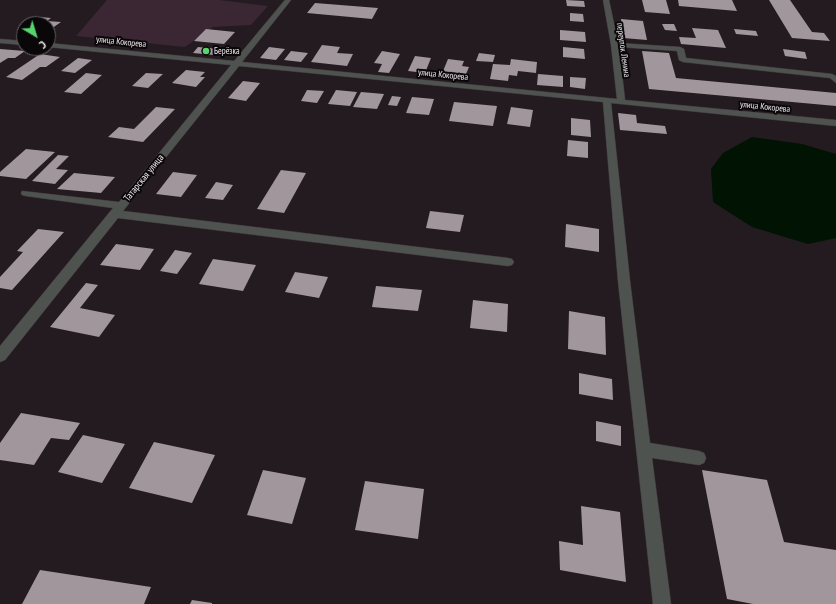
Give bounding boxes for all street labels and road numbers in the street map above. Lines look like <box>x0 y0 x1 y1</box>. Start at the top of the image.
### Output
street label: переулок Ленина <box>614 22 632 78</box>
street label: улица Кокорева <box>95 34 147 50</box>
street label: улица Кокорева <box>417 67 469 83</box>
street label: улица Кокорева <box>739 99 791 115</box>
street label: Татарская улица <box>121 152 167 204</box>

